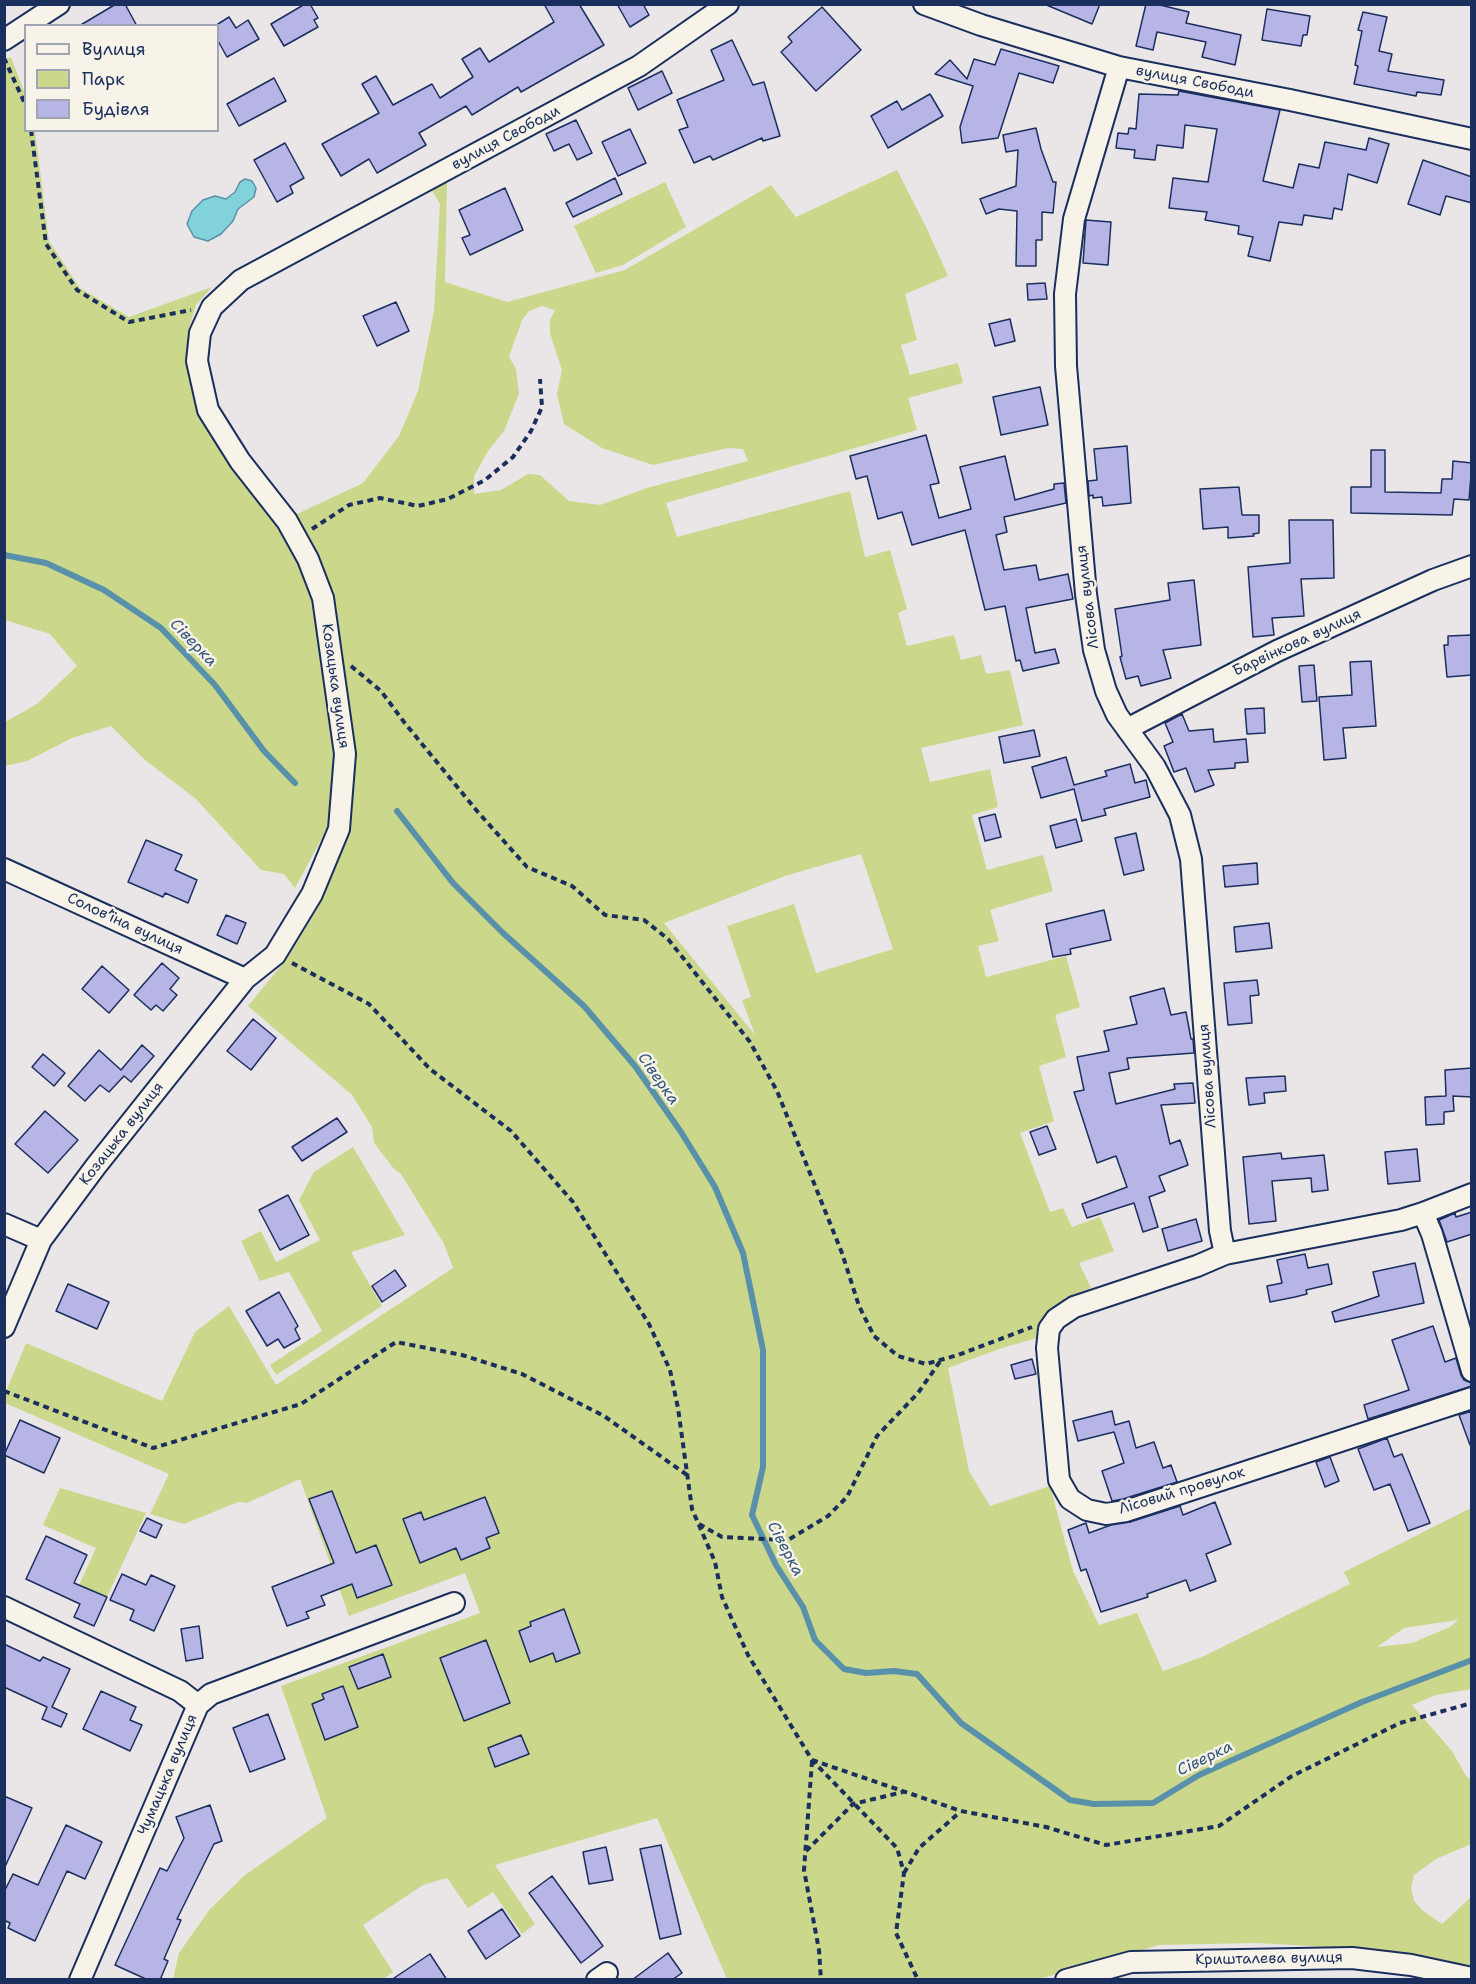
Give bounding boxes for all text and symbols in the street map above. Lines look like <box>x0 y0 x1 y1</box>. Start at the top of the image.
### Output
legend <box>24 24 219 132</box>
text: Вулиця <box>82 37 146 61</box>
street label: вулиця Свободи <box>1134 62 1256 102</box>
text: Парк <box>82 67 125 91</box>
text: Будівля <box>82 97 150 121</box>
street label: вулиця Свободи <box>449 102 563 174</box>
street label: Лісова вулиця <box>1073 544 1103 650</box>
street label: Барвінкова вулиця <box>1230 605 1364 681</box>
water label: Сіверка <box>165 615 221 671</box>
street label: Козацька вулиця <box>317 622 353 750</box>
street label: Соловʼїна вулиця <box>64 889 186 959</box>
street label: Лісова вулиця <box>1195 1023 1221 1129</box>
water label: Сіверка <box>633 1049 683 1109</box>
street label: Козацька вулиця <box>76 1079 168 1189</box>
street label: Лісовий провулок <box>1117 1463 1247 1519</box>
water label: Сіверка <box>763 1518 807 1580</box>
street label: Чумацька вулиця <box>134 1712 202 1838</box>
water label: Сіверка <box>1174 1737 1236 1781</box>
street label: Кришталева вулиця <box>1195 1949 1343 1969</box>

